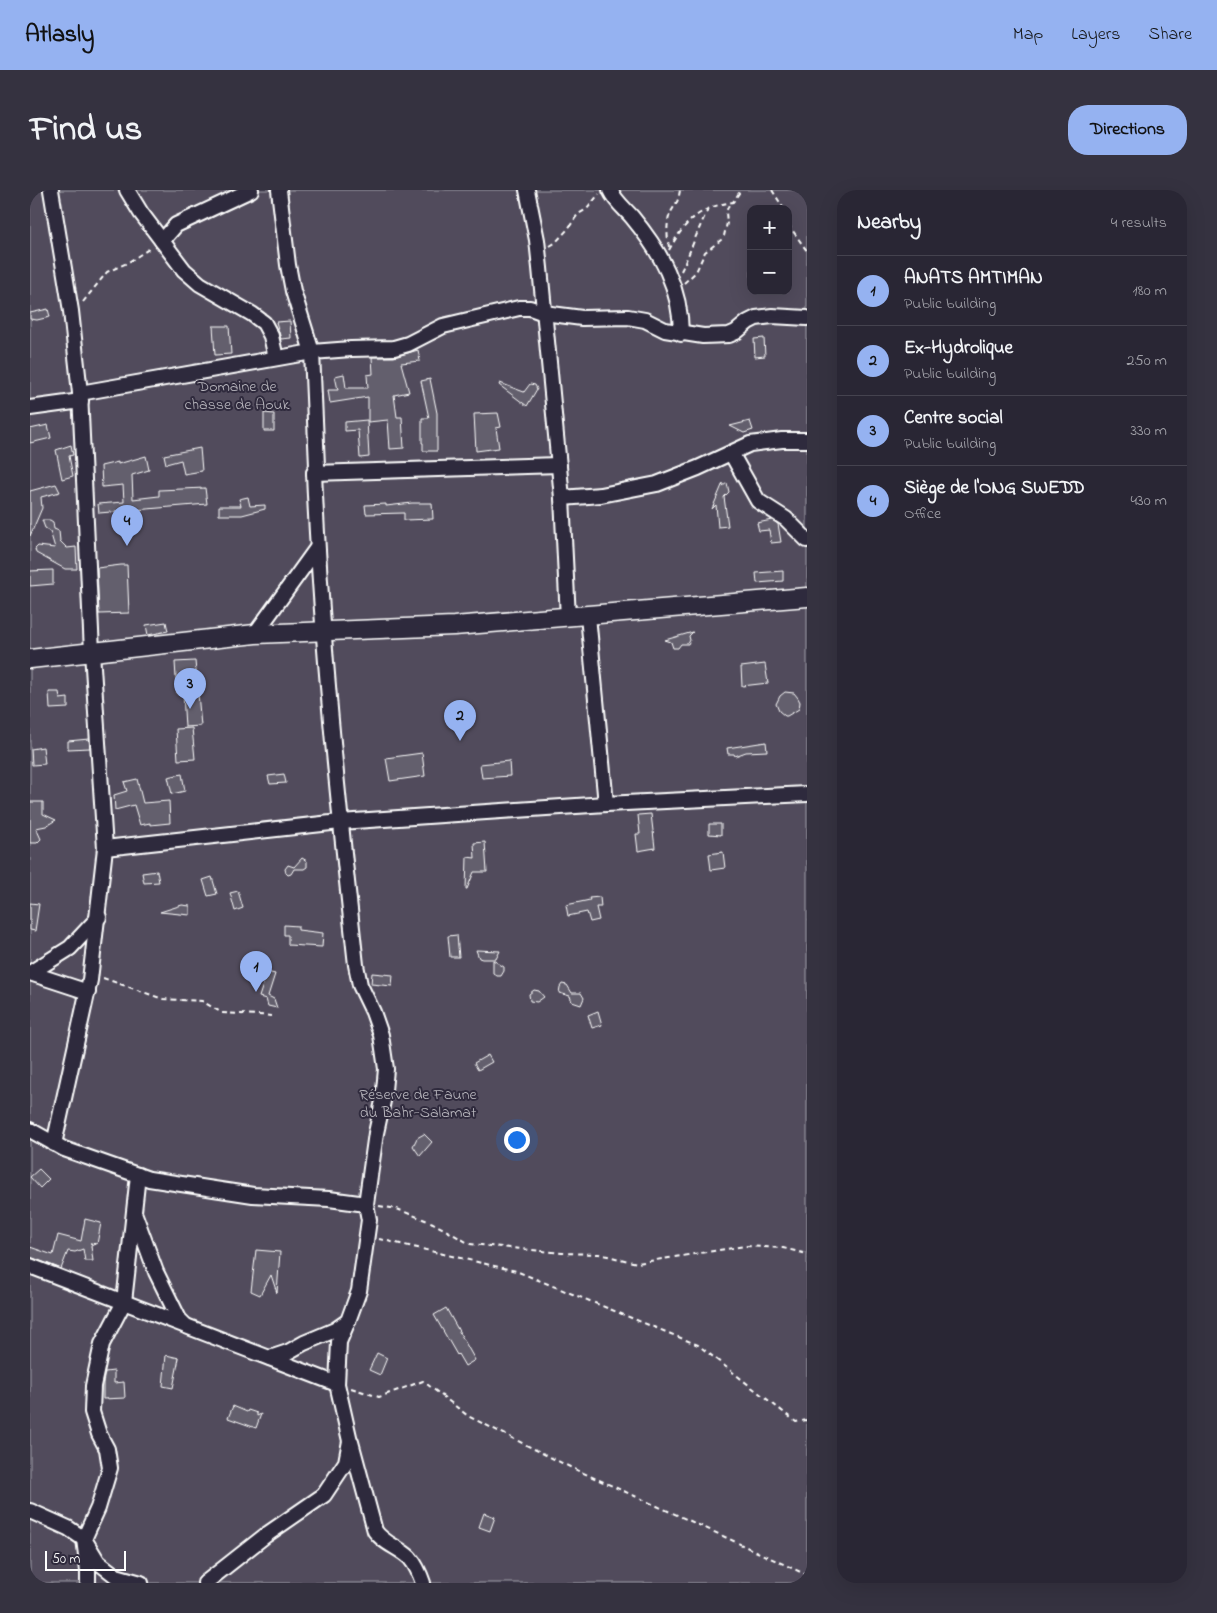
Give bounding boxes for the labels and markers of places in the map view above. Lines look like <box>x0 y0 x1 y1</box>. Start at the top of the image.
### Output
pin: 4 <box>111 505 143 546</box>
pin: 3 <box>174 668 206 709</box>
pin: 2 <box>444 700 476 741</box>
pin: 1 <box>240 951 272 992</box>

